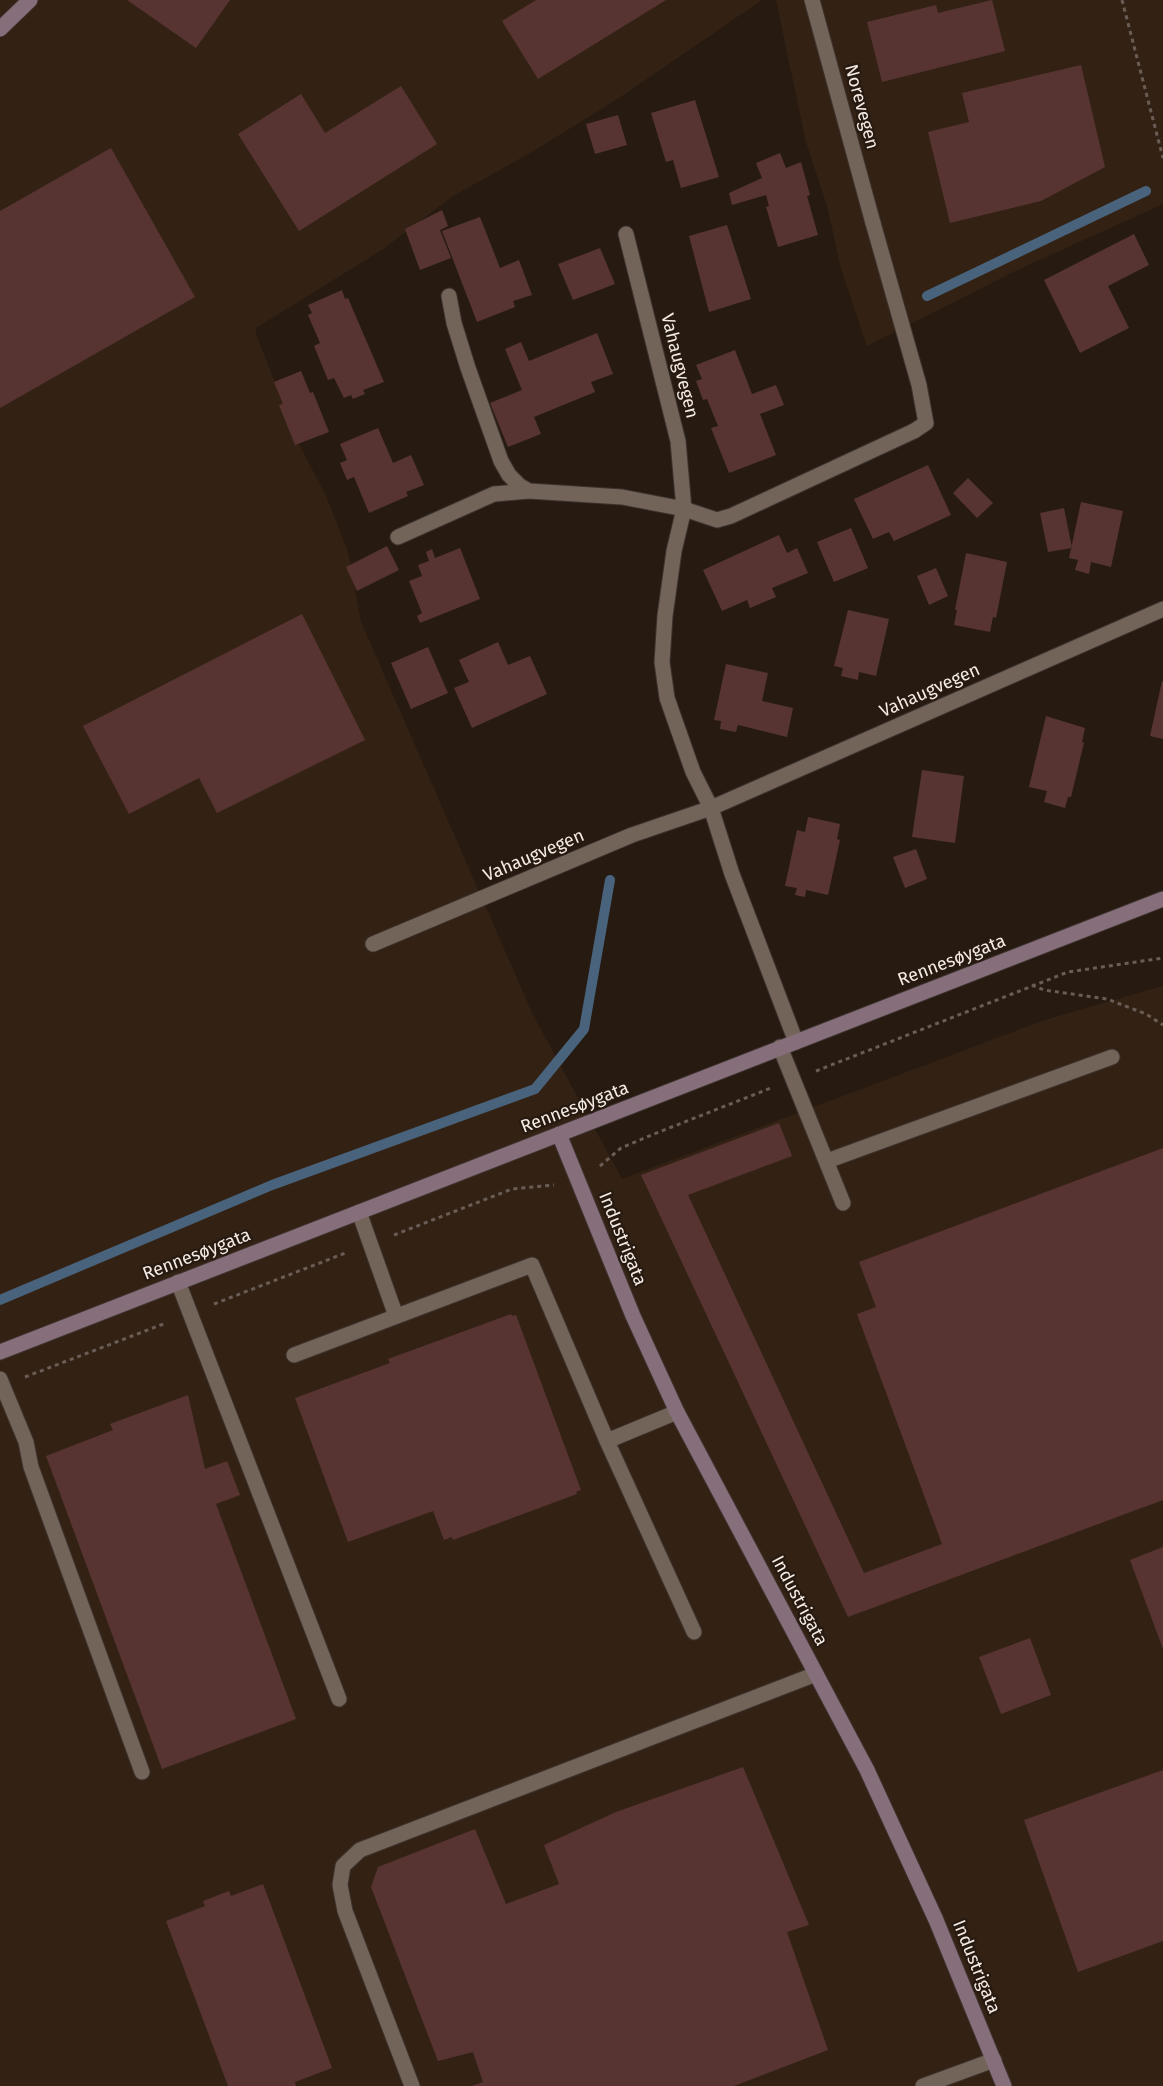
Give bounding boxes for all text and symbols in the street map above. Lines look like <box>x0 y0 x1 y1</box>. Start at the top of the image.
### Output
street label: Norevegen <box>839 62 883 152</box>
street label: Vahaugvegen <box>656 311 702 421</box>
street label: Vahaugvegen <box>877 659 983 723</box>
street label: Vahaugvegen <box>480 825 588 887</box>
street label: Rennesøygata <box>895 930 1009 992</box>
street label: Rennesøygata <box>518 1077 632 1139</box>
street label: Industrigata <box>593 1189 651 1289</box>
street label: Rennesøygata <box>140 1224 254 1286</box>
street label: Industrigata <box>766 1552 832 1650</box>
street label: Industrigata <box>947 1917 1005 2017</box>

